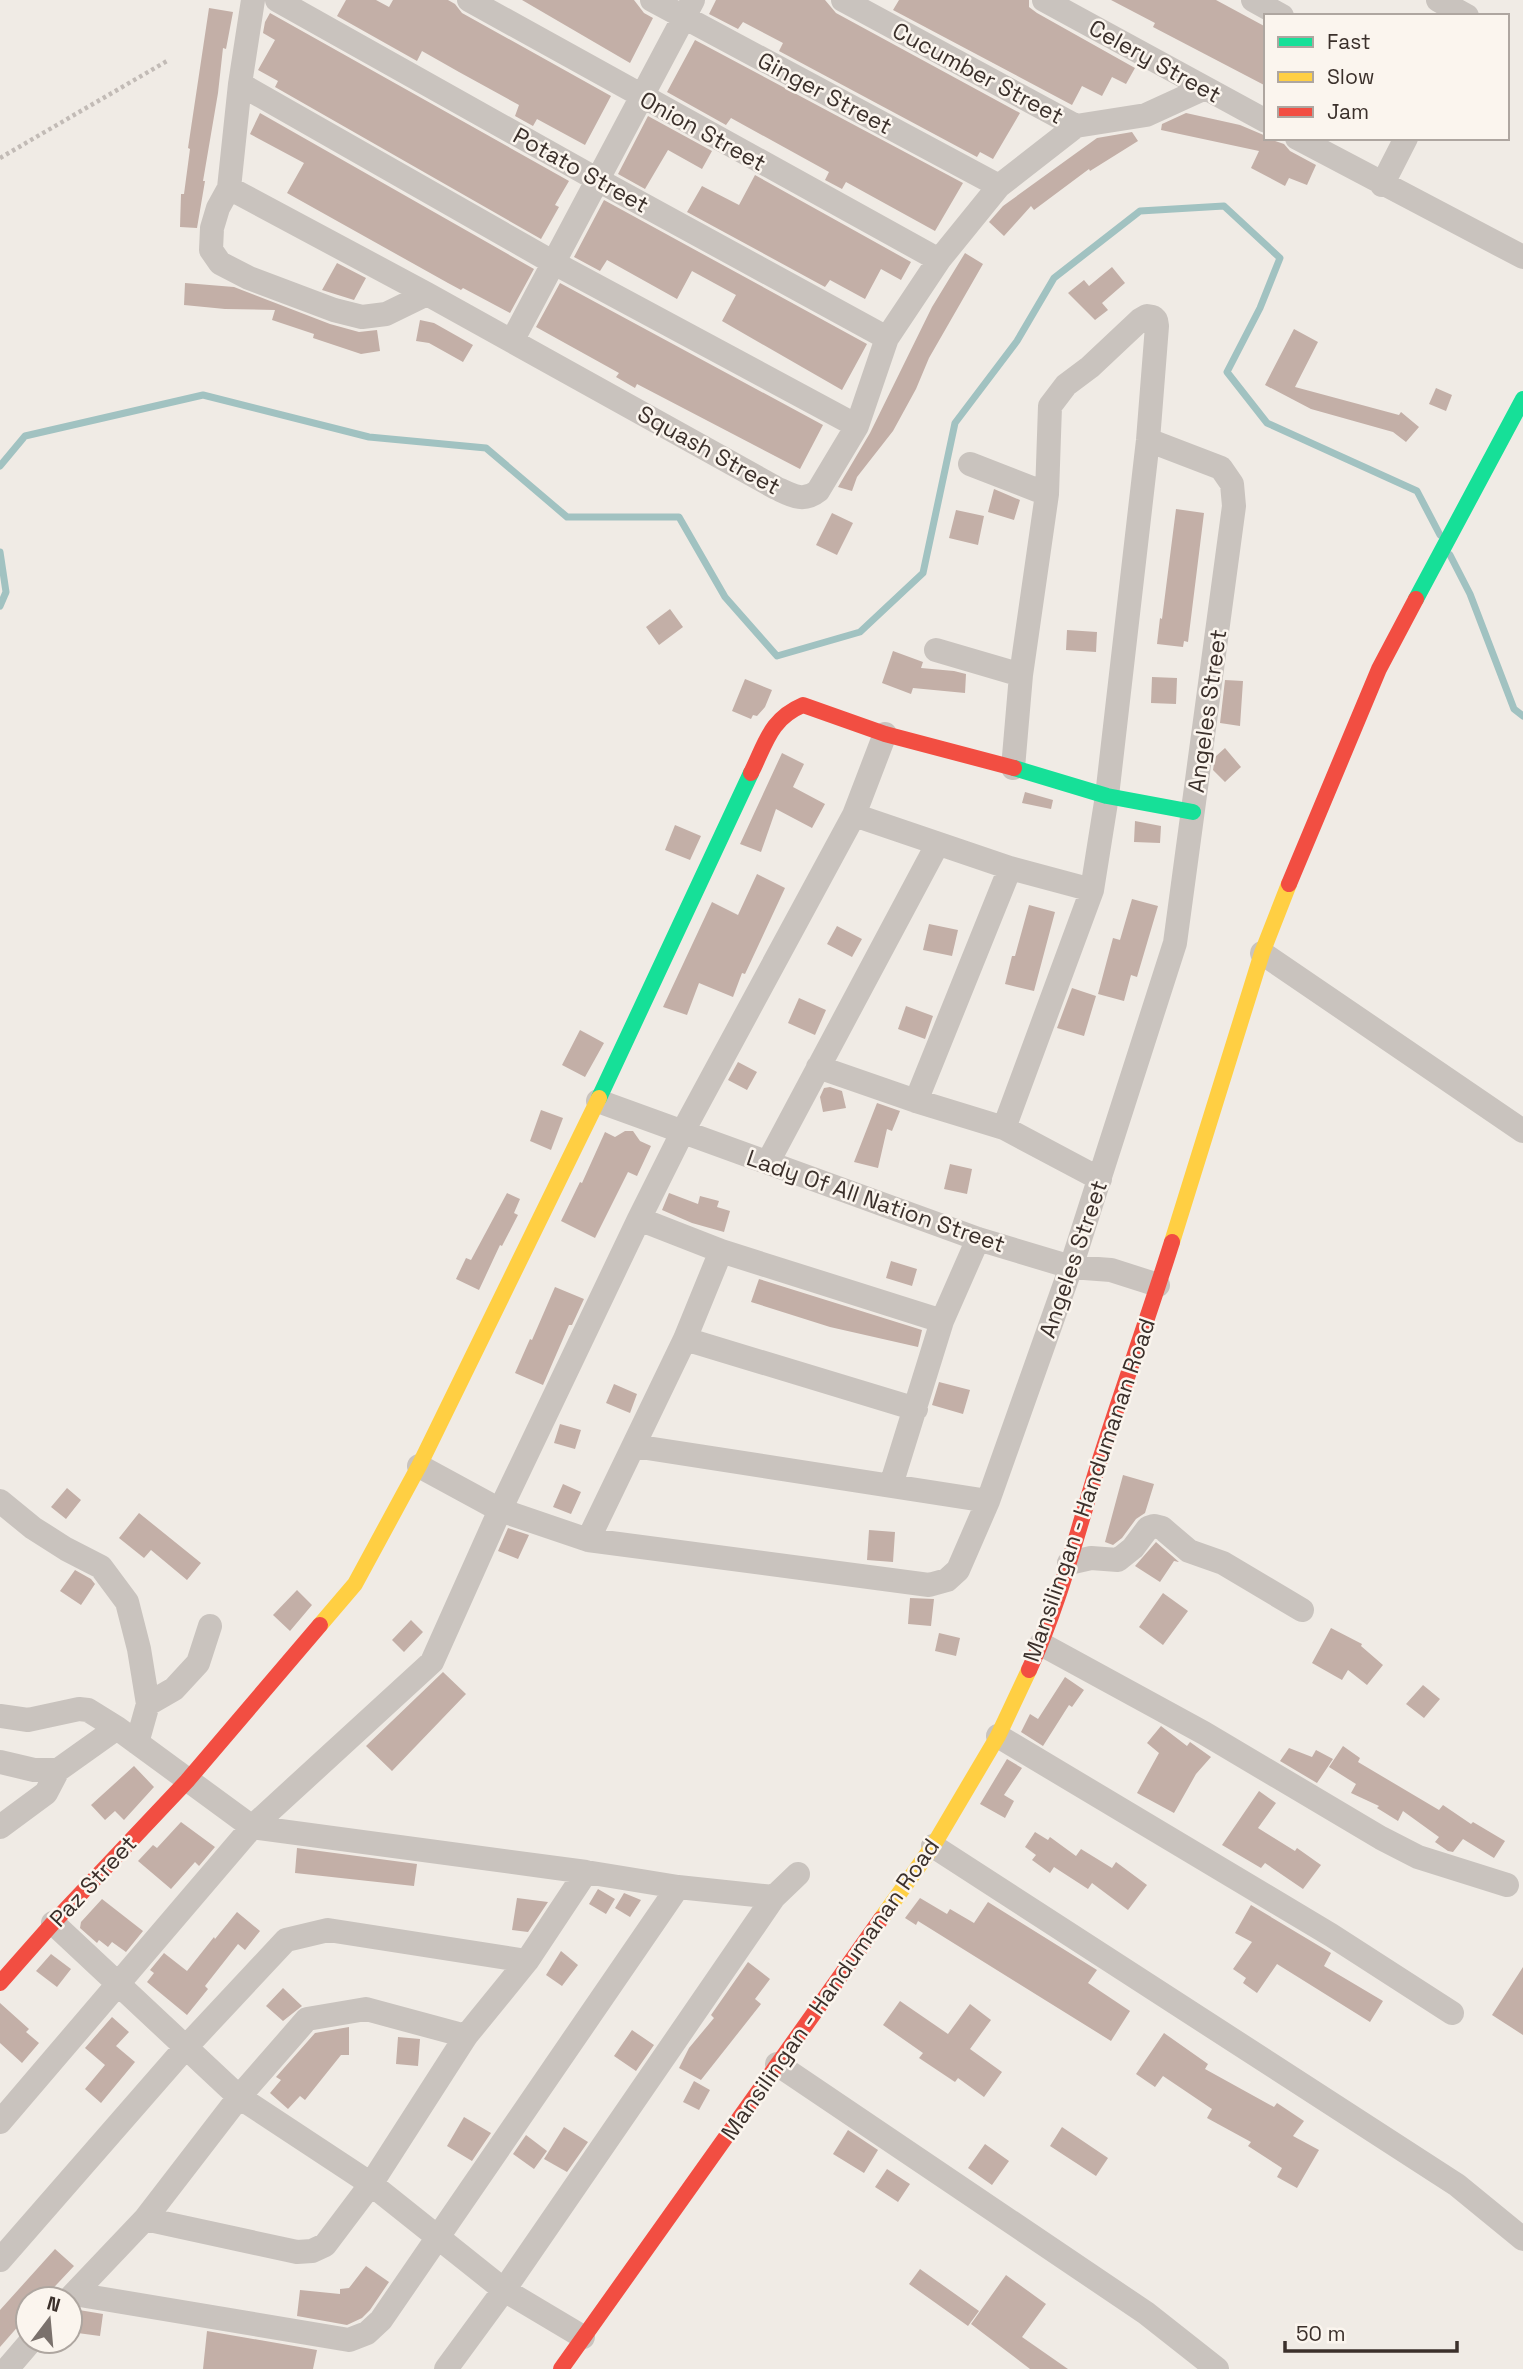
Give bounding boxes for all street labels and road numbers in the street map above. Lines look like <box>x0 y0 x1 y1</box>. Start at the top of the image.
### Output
street label: Celery Street <box>1084 12 1226 110</box>
street label: Cucumber Street <box>887 15 1069 131</box>
street label: Ginger Street <box>753 45 897 141</box>
street label: Onion Street <box>635 84 771 178</box>
street label: Potato Street <box>508 120 654 220</box>
street label: Squash Street <box>632 398 786 502</box>
street label: Angeles Street <box>1181 627 1233 795</box>
street label: Lady Of All Nation Street <box>743 1143 1009 1259</box>
street label: Angeles Street <box>1032 1176 1114 1342</box>
street label: Mansilingan - Handumanan Road <box>1016 1314 1162 1666</box>
street label: Paz Street <box>43 1829 143 1933</box>
street label: Mansilingan - Handumanan Road <box>714 1832 946 2146</box>

